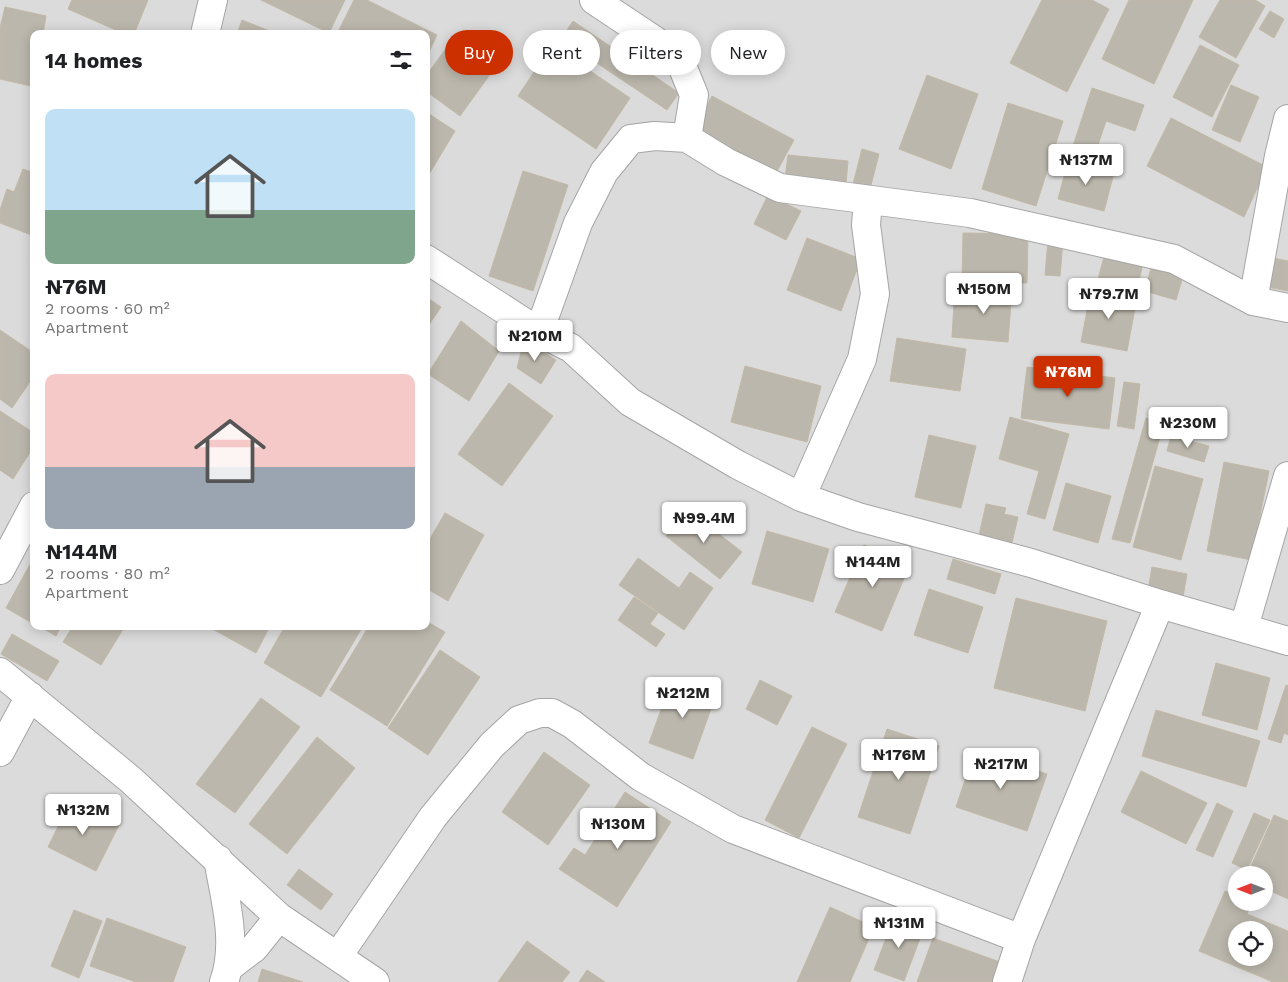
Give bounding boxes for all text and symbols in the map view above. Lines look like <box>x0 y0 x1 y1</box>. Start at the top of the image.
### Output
chip: Buy <box>445 30 513 75</box>
chip: Rent <box>523 30 600 75</box>
chip: Filters <box>610 30 701 75</box>
chip: New <box>711 30 785 75</box>
icon: filters <box>387 46 415 74</box>
text: 14 homes <box>45 48 142 73</box>
icon: home <box>185 141 275 231</box>
pin: ₦137M <box>1051 144 1121 186</box>
text: ₦137M <box>1059 150 1113 169</box>
pin: ₦150M <box>949 272 1019 315</box>
text: ₦76M <box>45 274 107 299</box>
pin: ₦79.7M <box>1068 278 1150 320</box>
text: ₦150M <box>957 279 1011 298</box>
text: ₦79.7M <box>1079 284 1139 303</box>
text: 2 rooms · 60 m² <box>45 299 170 318</box>
text: Apartment <box>45 318 128 337</box>
pin: ₦210M <box>500 320 570 362</box>
text: ₦210M <box>508 326 562 345</box>
pin: ₦76M <box>1038 356 1098 398</box>
text: ₦76M <box>1045 362 1091 381</box>
icon: home <box>185 406 275 496</box>
pin: ₦230M <box>1153 406 1223 449</box>
text: ₦230M <box>1159 413 1217 432</box>
pin: ₦99.4M <box>663 502 745 544</box>
text: ₦99.4M <box>673 508 735 527</box>
text: ₦144M <box>45 539 118 564</box>
pin: ₦144M <box>838 546 908 588</box>
text: ₦144M <box>845 552 901 571</box>
text: 2 rooms · 80 m² <box>45 564 170 583</box>
text: Apartment <box>45 583 128 602</box>
pin: ₦212M <box>648 676 718 719</box>
text: ₦212M <box>656 683 710 702</box>
pin: ₦176M <box>864 738 934 781</box>
text: ₦176M <box>872 745 926 764</box>
pin: ₦217M <box>966 748 1036 790</box>
text: ₦217M <box>974 754 1028 773</box>
pin: ₦132M <box>48 794 118 836</box>
text: ₦132M <box>56 800 110 819</box>
pin: ₦130M <box>583 808 653 850</box>
text: ₦130M <box>591 814 645 833</box>
north arrow <box>1228 866 1272 911</box>
map controls <box>1228 866 1273 966</box>
pin: ₦131M <box>864 906 934 949</box>
text: ₦131M <box>873 913 925 932</box>
button: locate <box>1228 921 1273 966</box>

